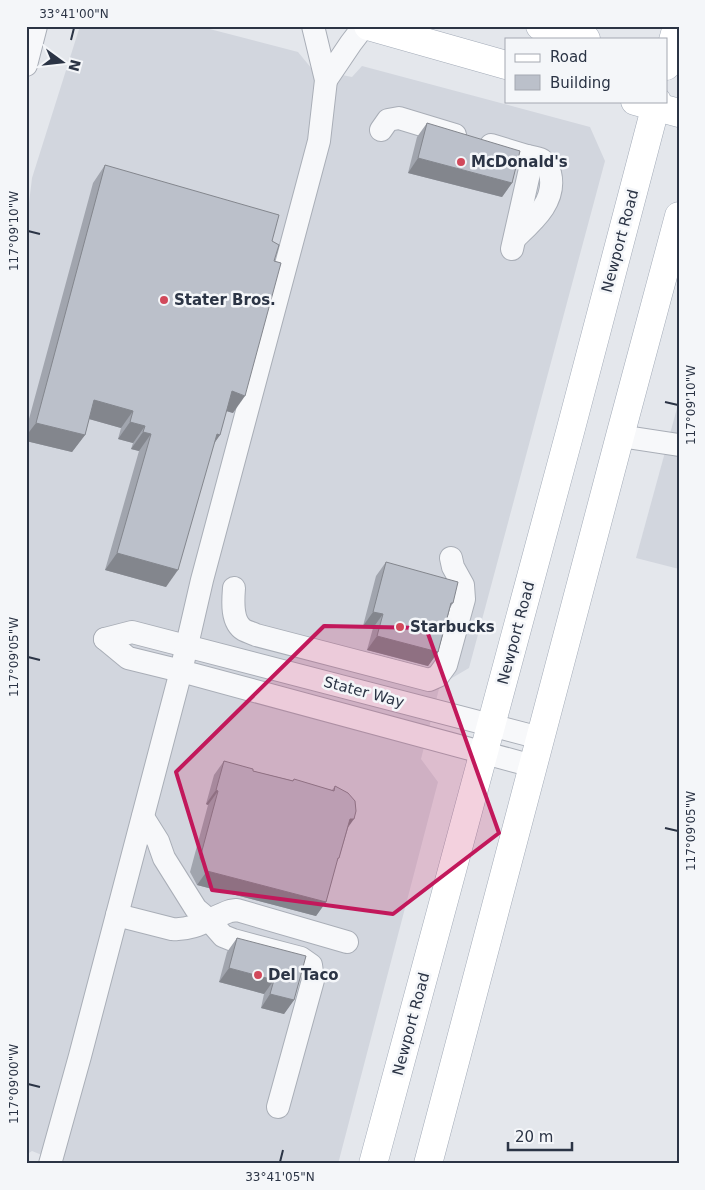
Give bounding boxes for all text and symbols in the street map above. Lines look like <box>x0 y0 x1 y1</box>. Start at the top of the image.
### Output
text: 33°41'00"N <box>39 7 109 21</box>
north arrow <box>38 38 88 88</box>
legend <box>505 38 668 102</box>
text: Road <box>550 48 588 66</box>
text: N <box>65 58 84 73</box>
text: Building <box>550 74 611 92</box>
place label: McDonald's <box>471 153 568 171</box>
marker: McDonald's <box>455 156 467 168</box>
street label: Newport Road <box>598 188 642 294</box>
text: 117°09'10"W <box>7 191 21 271</box>
place label: Stater Bros. <box>174 291 276 309</box>
marker: Stater Bros. <box>158 294 170 306</box>
text: 117°09'10"W <box>684 365 698 445</box>
street label: Newport Road <box>494 580 538 686</box>
text: 117°09'05"W <box>7 617 21 697</box>
place label: Starbucks <box>410 618 495 636</box>
marker: Starbucks <box>394 621 406 633</box>
street label: Stater Way <box>322 673 406 711</box>
text: 117°09'05"W <box>684 791 698 871</box>
place label: Del Taco <box>268 966 339 984</box>
marker: Del Taco <box>252 969 264 981</box>
street label: Newport Road <box>389 971 433 1077</box>
text: 117°09'00"W <box>7 1044 21 1124</box>
scale bar <box>508 1120 571 1152</box>
text: 20 m <box>515 1128 553 1146</box>
text: 33°41'05"N <box>245 1170 315 1184</box>

